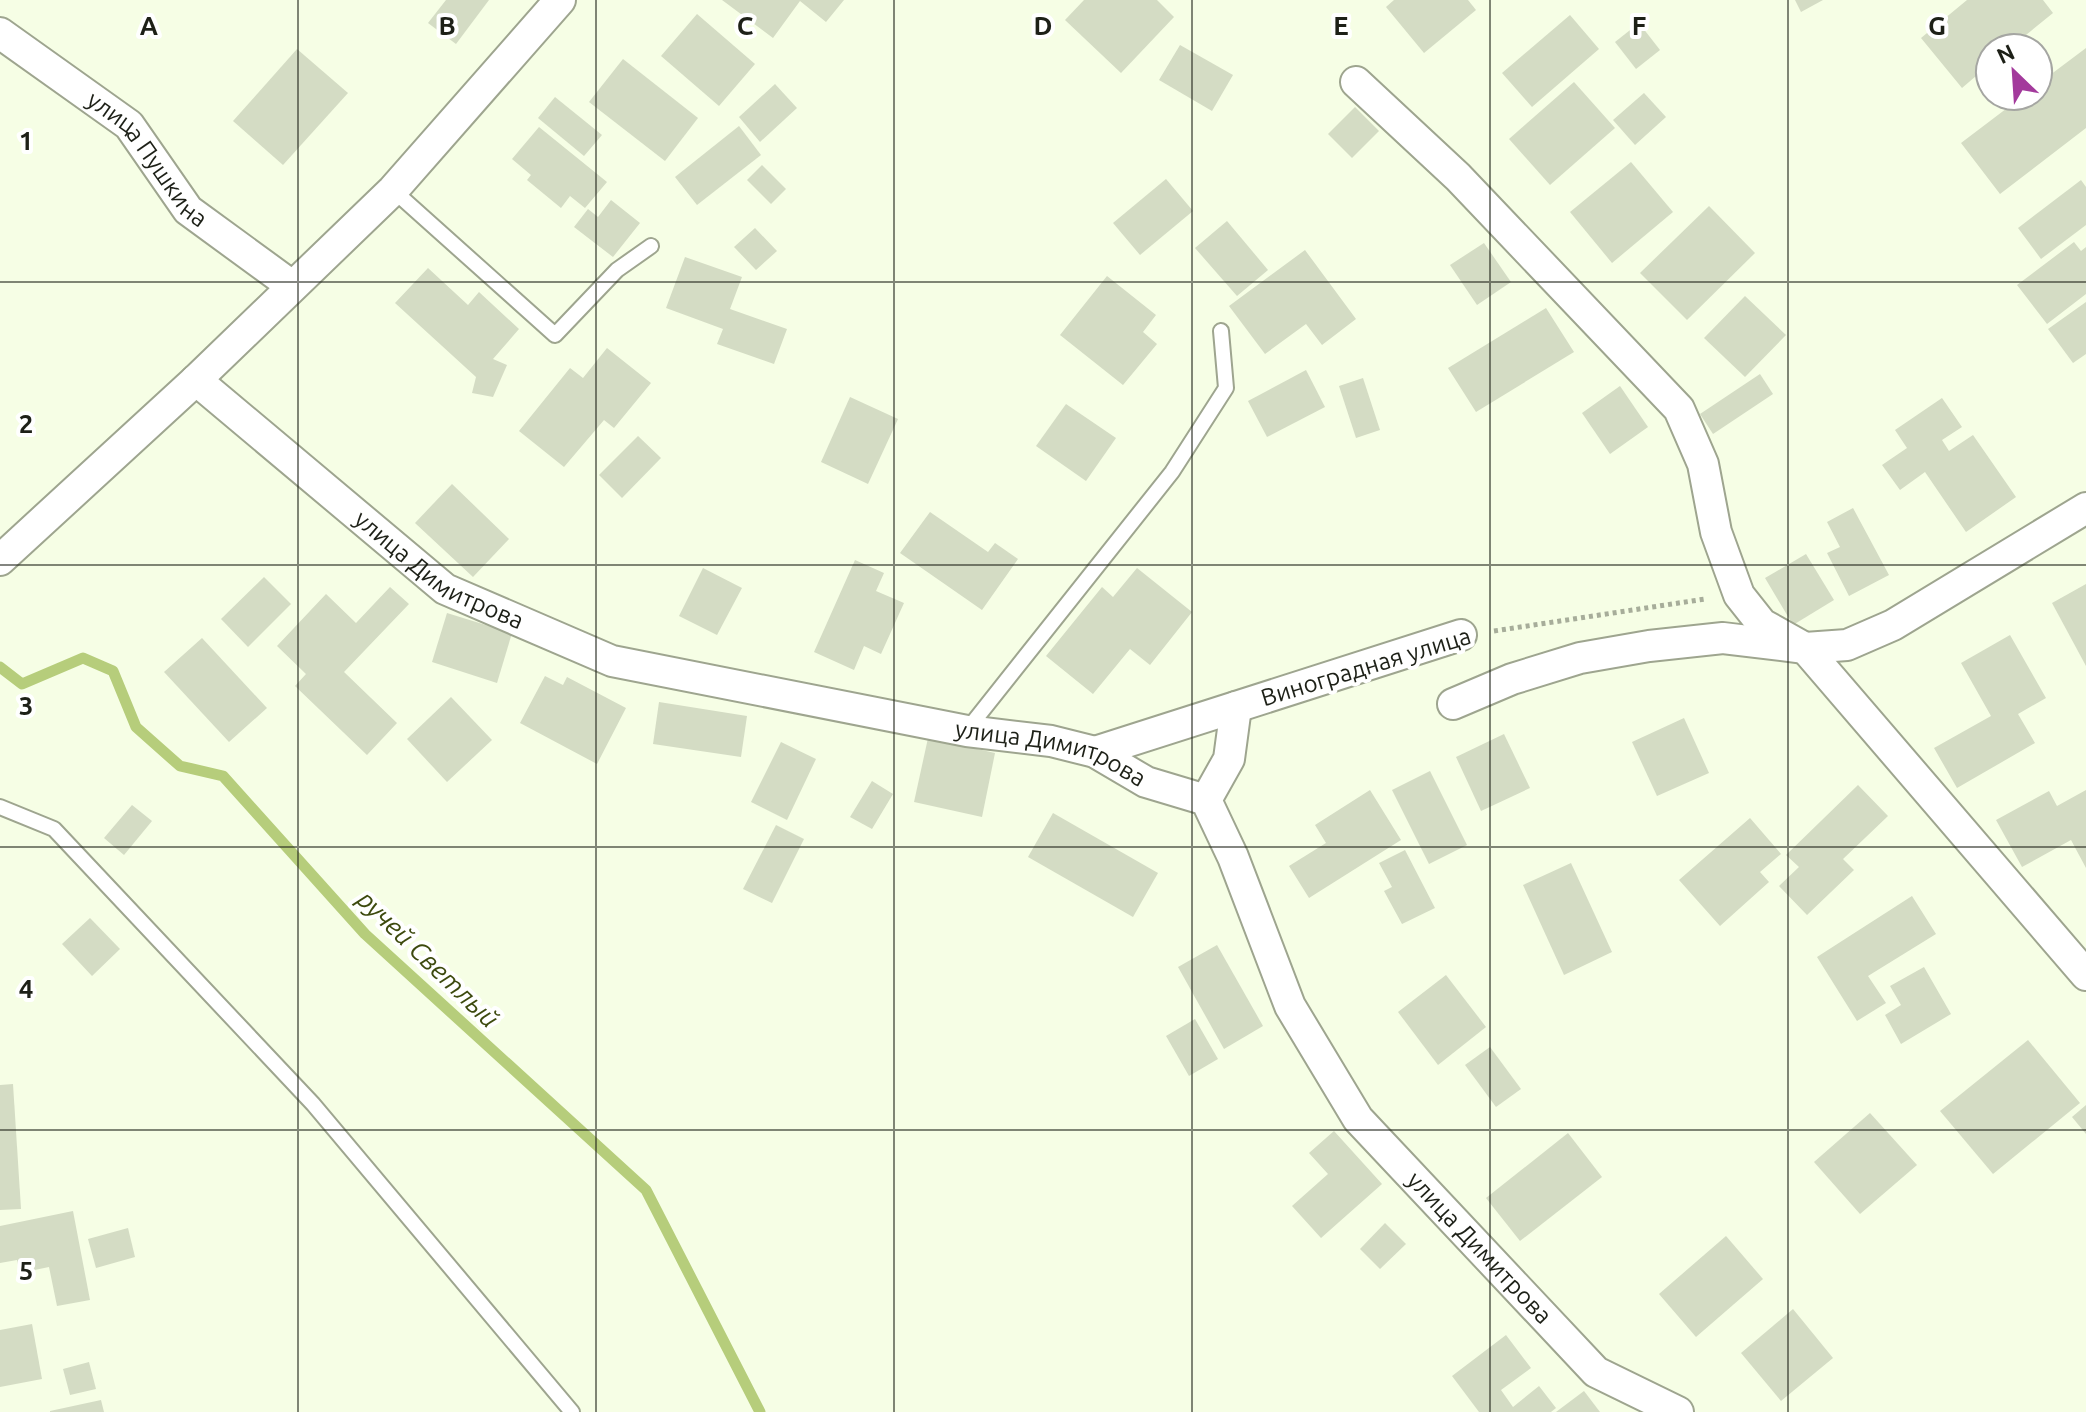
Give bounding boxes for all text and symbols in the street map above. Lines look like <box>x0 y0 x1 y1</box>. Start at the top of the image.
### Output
text: A <box>140 11 159 40</box>
text: B <box>438 11 456 40</box>
text: C <box>737 11 754 40</box>
text: D <box>1034 11 1052 40</box>
text: E <box>1333 11 1349 40</box>
text: F <box>1632 11 1646 40</box>
text: G <box>1928 11 1946 40</box>
north arrow <box>1974 32 2054 112</box>
text: N <box>1993 39 2018 68</box>
street label: улица Пушкина <box>82 86 212 232</box>
text: 1 <box>19 126 33 155</box>
text: 2 <box>19 409 33 438</box>
street label: улица Димитрова <box>349 505 528 634</box>
street label: Виноградная улица <box>1258 622 1474 711</box>
text: 3 <box>19 691 33 720</box>
street label: улица Димитрова <box>953 715 1151 792</box>
water label: ручей Светлый <box>351 883 505 1033</box>
text: 4 <box>19 974 33 1003</box>
street label: улица Димитрова <box>1402 1166 1557 1329</box>
text: 5 <box>19 1256 33 1285</box>

